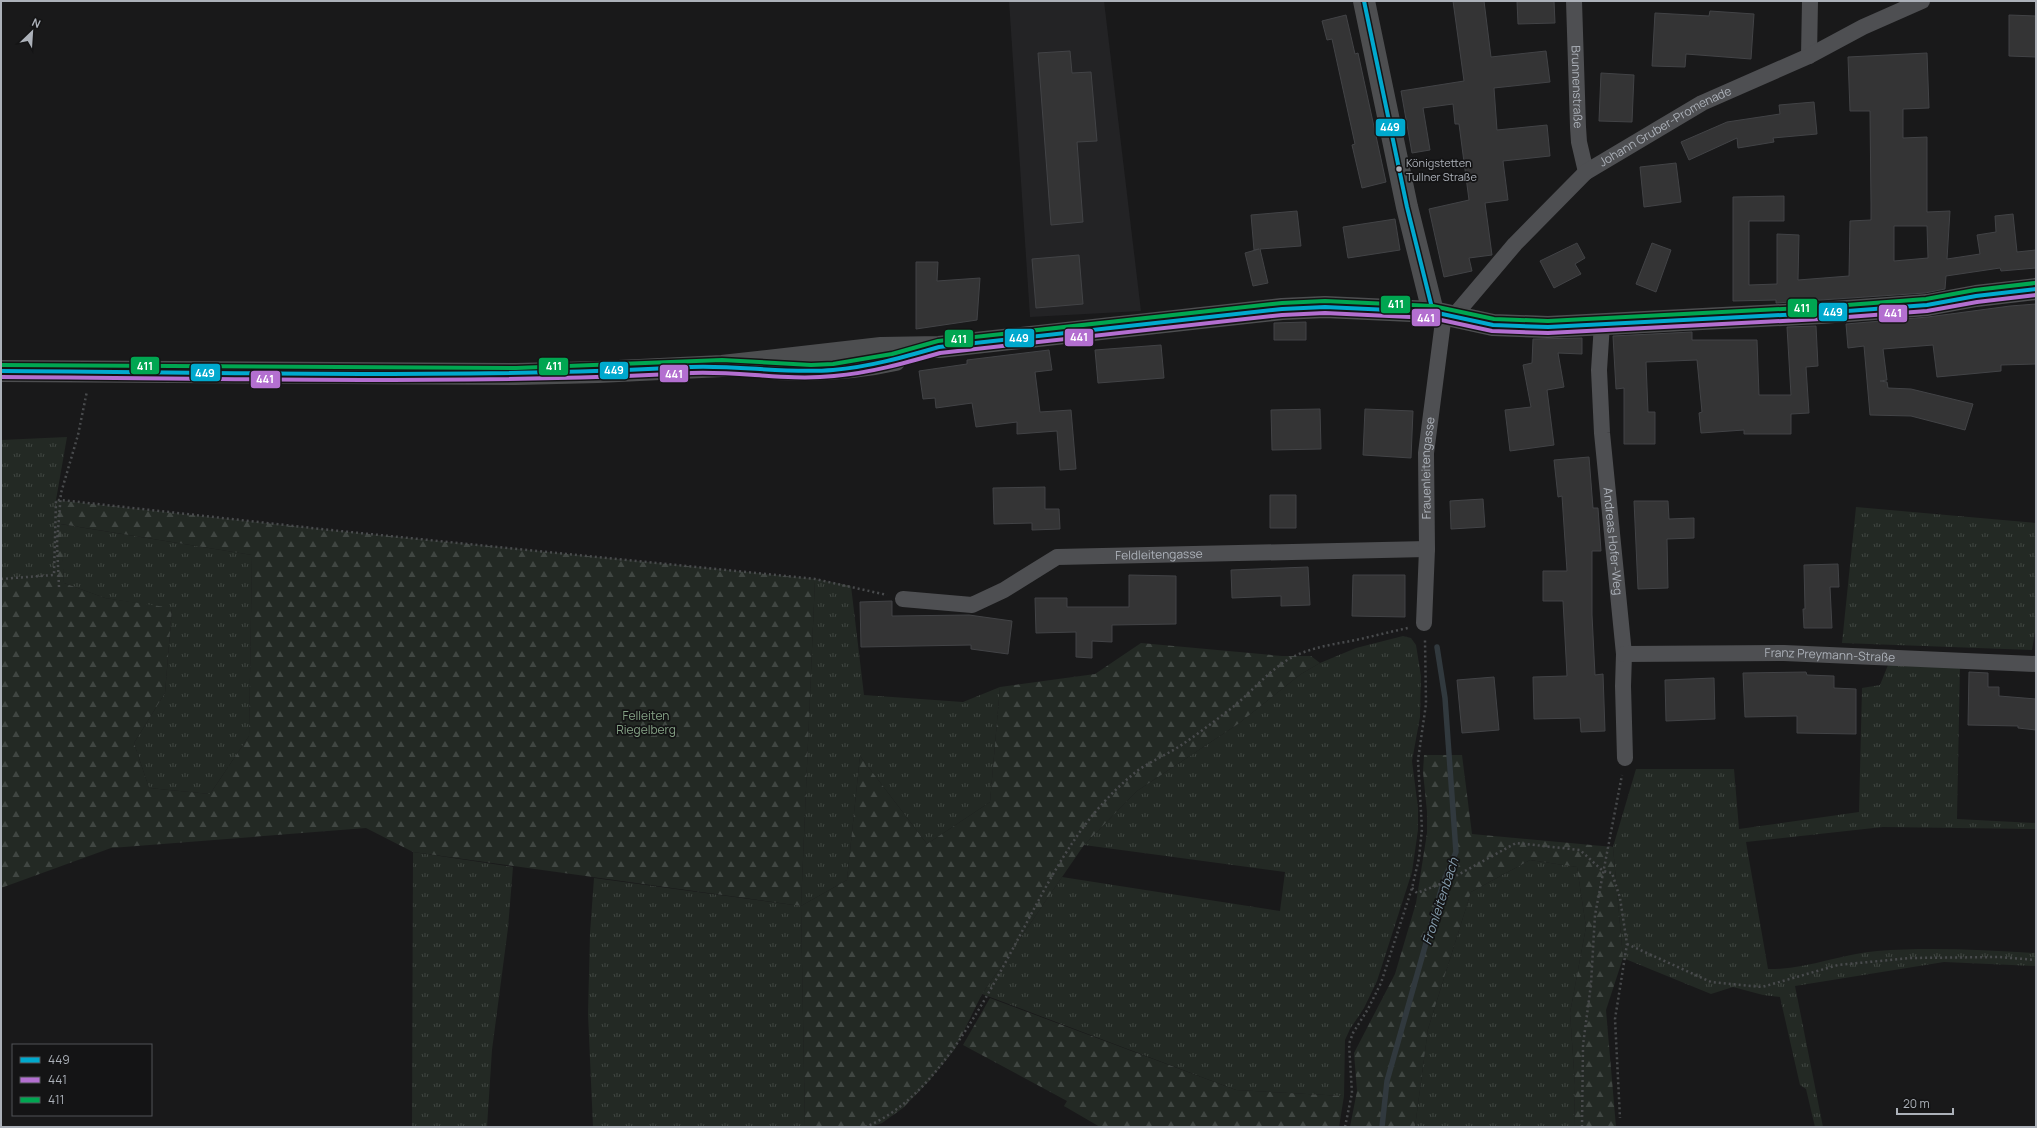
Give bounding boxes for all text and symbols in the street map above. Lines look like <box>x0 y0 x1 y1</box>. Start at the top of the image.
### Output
north arrow <box>12 12 52 52</box>
text: N <box>30 14 43 31</box>
street label: Brunnenstraße <box>1567 45 1587 129</box>
street label: Johann Gruber-Promenade <box>1596 82 1734 170</box>
line badge: 449 <box>1375 118 1406 137</box>
text: 449 <box>1380 119 1400 134</box>
place label: Königstetten Tullner Straße <box>1406 155 1477 184</box>
marker: Königstetten Tullner Straße <box>1394 164 1404 174</box>
line badge: 411 <box>1380 295 1411 314</box>
text: 411 <box>1388 296 1404 311</box>
line badge: 411 <box>1787 298 1818 318</box>
text: 411 <box>1794 300 1810 315</box>
line badge: 449 <box>1818 302 1848 322</box>
text: 449 <box>1823 304 1843 319</box>
line badge: 441 <box>1878 304 1908 323</box>
text: 441 <box>1884 305 1902 320</box>
line badge: 441 <box>1411 308 1441 327</box>
text: 441 <box>1417 310 1435 325</box>
line badge: 449 <box>1004 328 1035 348</box>
line badge: 441 <box>1064 328 1094 347</box>
line badge: 411 <box>944 329 974 348</box>
text: 441 <box>1070 329 1088 344</box>
text: 449 <box>1009 330 1029 345</box>
text: 411 <box>951 331 967 346</box>
line badge: 411 <box>130 356 160 375</box>
line badge: 411 <box>538 357 569 376</box>
text: 411 <box>137 358 153 373</box>
text: 411 <box>546 358 562 373</box>
line badge: 449 <box>599 361 629 380</box>
text: 449 <box>604 362 624 377</box>
line badge: 449 <box>190 363 221 382</box>
line badge: 441 <box>659 364 689 383</box>
text: 449 <box>195 365 215 380</box>
text: 441 <box>665 366 683 381</box>
line badge: 441 <box>250 370 281 389</box>
text: 441 <box>256 371 274 386</box>
street label: Frauenleitengasse <box>1417 416 1439 519</box>
street label: Andreas Hofer-Weg <box>1599 487 1627 596</box>
street label: Feldleitengasse <box>1115 545 1203 564</box>
street label: Franz Preymann-Straße <box>1765 644 1896 666</box>
park label: Felleiten Riegelberg <box>616 707 676 738</box>
water label: Fronleitenbach <box>1418 854 1463 947</box>
legend <box>12 1044 152 1116</box>
text: 449 <box>48 1051 70 1068</box>
text: 441 <box>48 1071 67 1088</box>
scale bar <box>1897 1090 1953 1116</box>
text: 411 <box>48 1091 64 1108</box>
text: 20 m <box>1903 1095 1930 1112</box>

